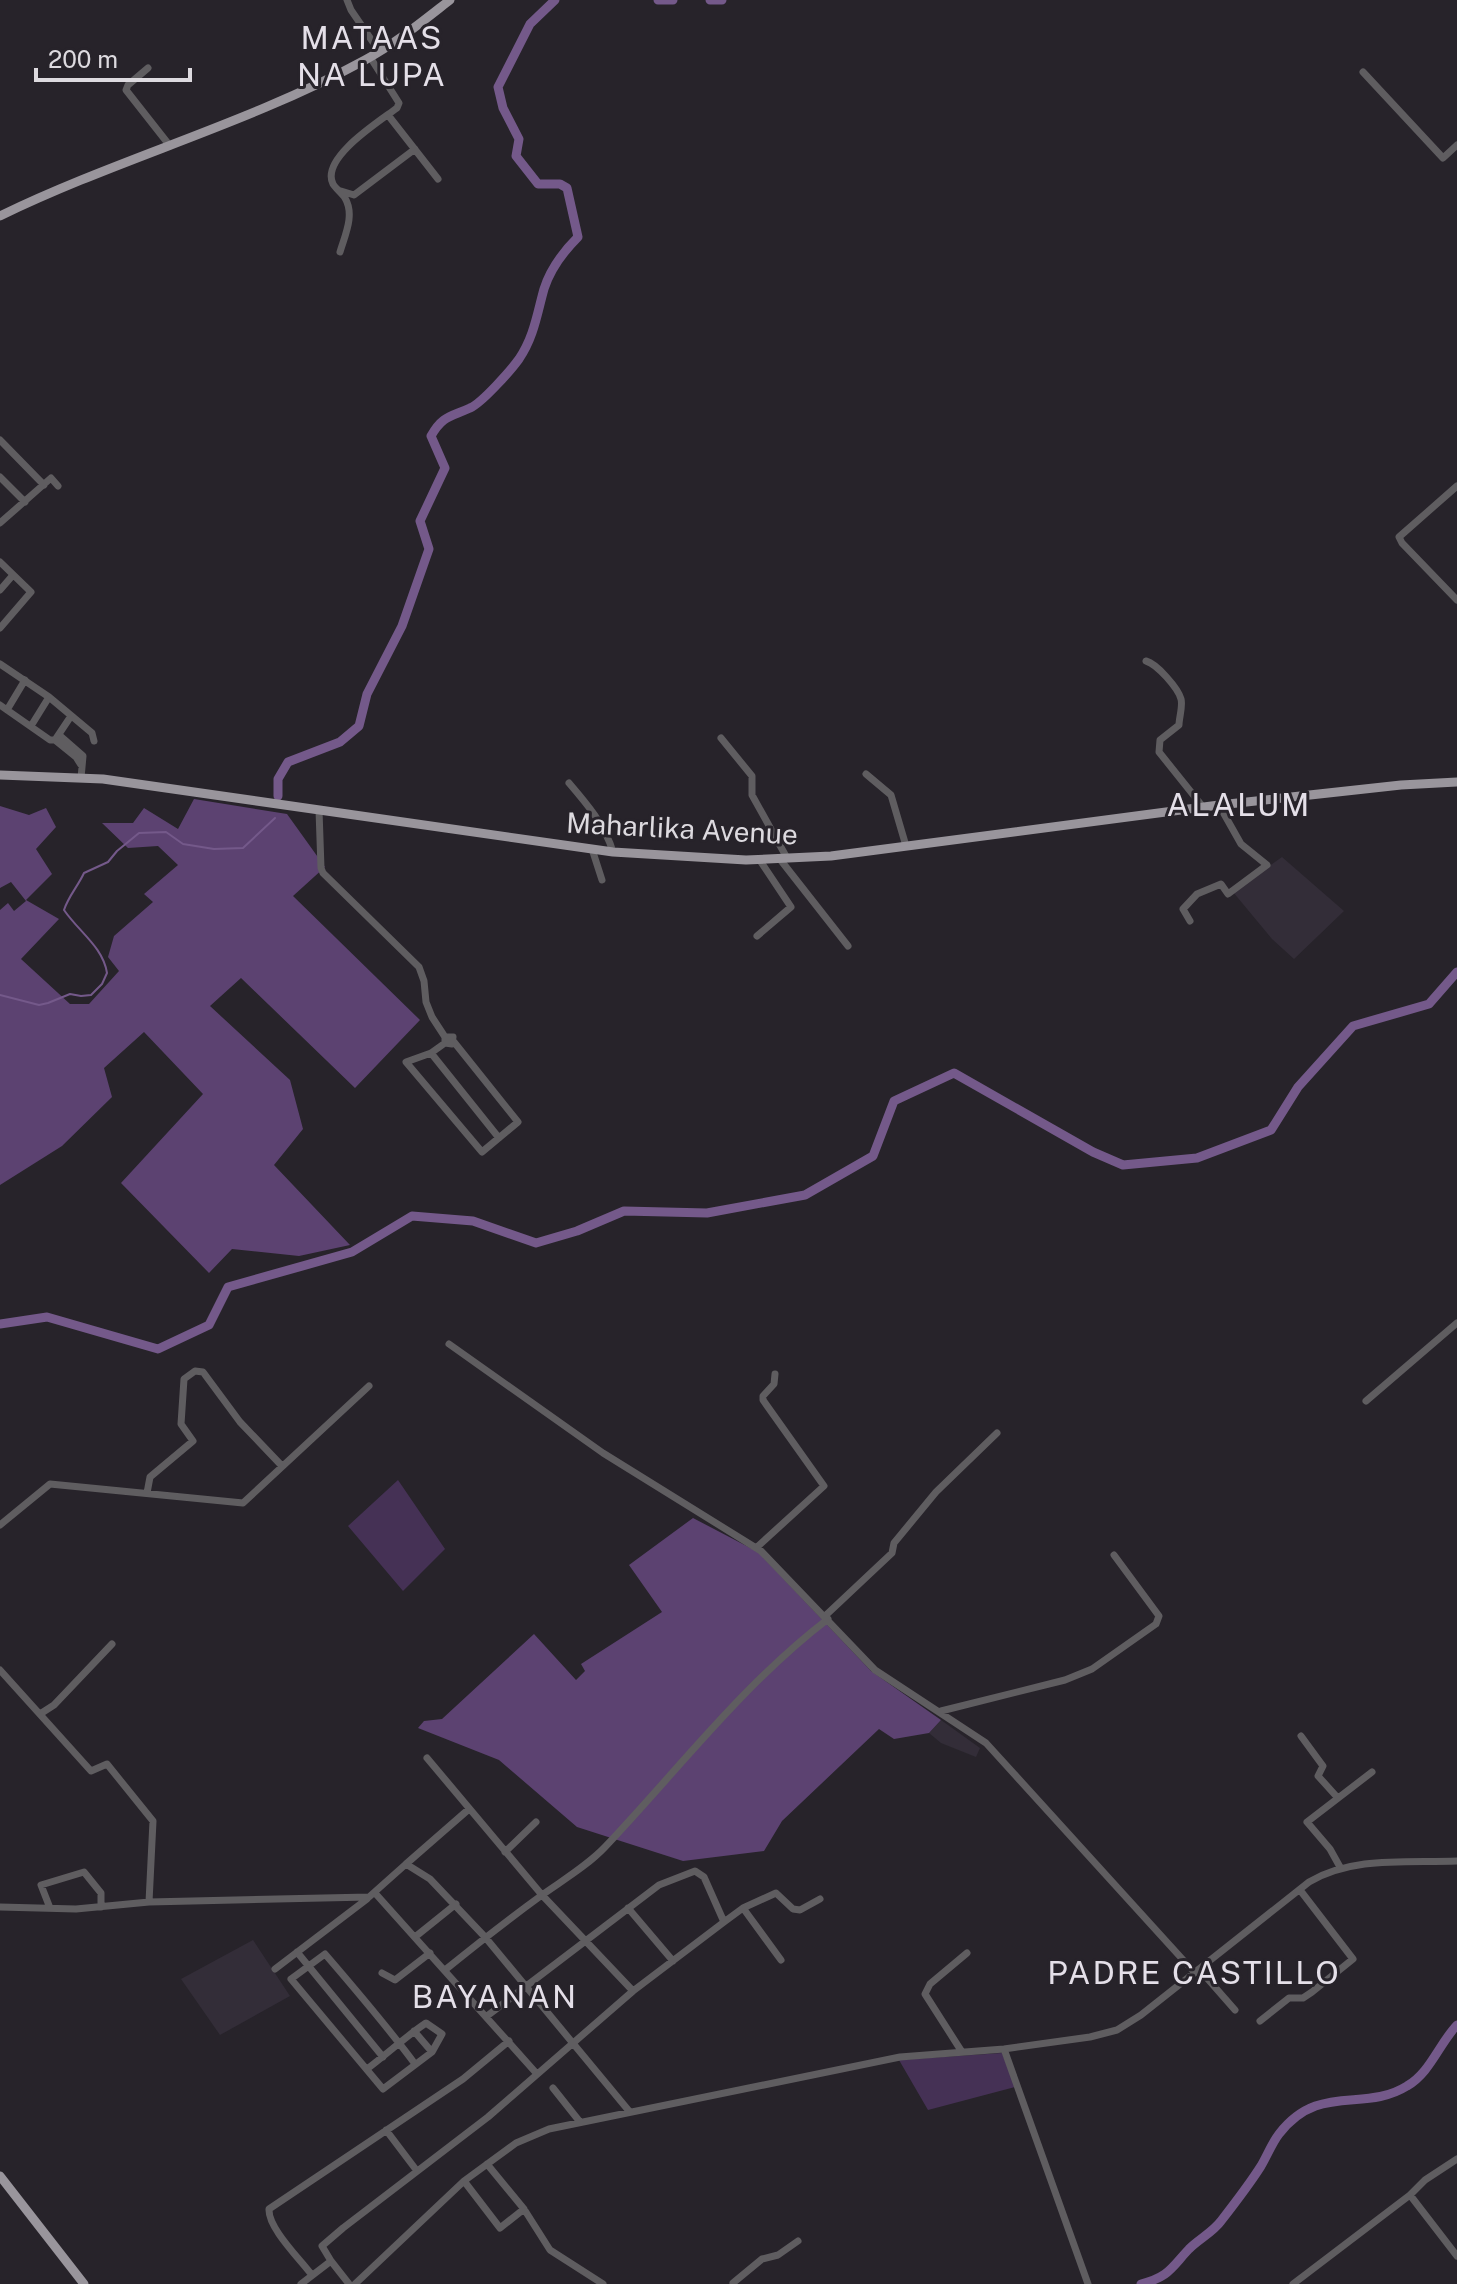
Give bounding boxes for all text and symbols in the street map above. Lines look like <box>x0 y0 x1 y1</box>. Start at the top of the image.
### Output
district label: MATAAS NA LUPA <box>297 19 447 93</box>
scale bar <box>36 32 190 82</box>
text: 200 m <box>48 45 118 73</box>
district label: ALALUM <box>1167 786 1311 823</box>
street label: Maharlika Avenue <box>565 805 799 851</box>
district label: PADRE CASTILLO <box>1047 1954 1341 1991</box>
district label: BAYANAN <box>412 1978 578 2015</box>

